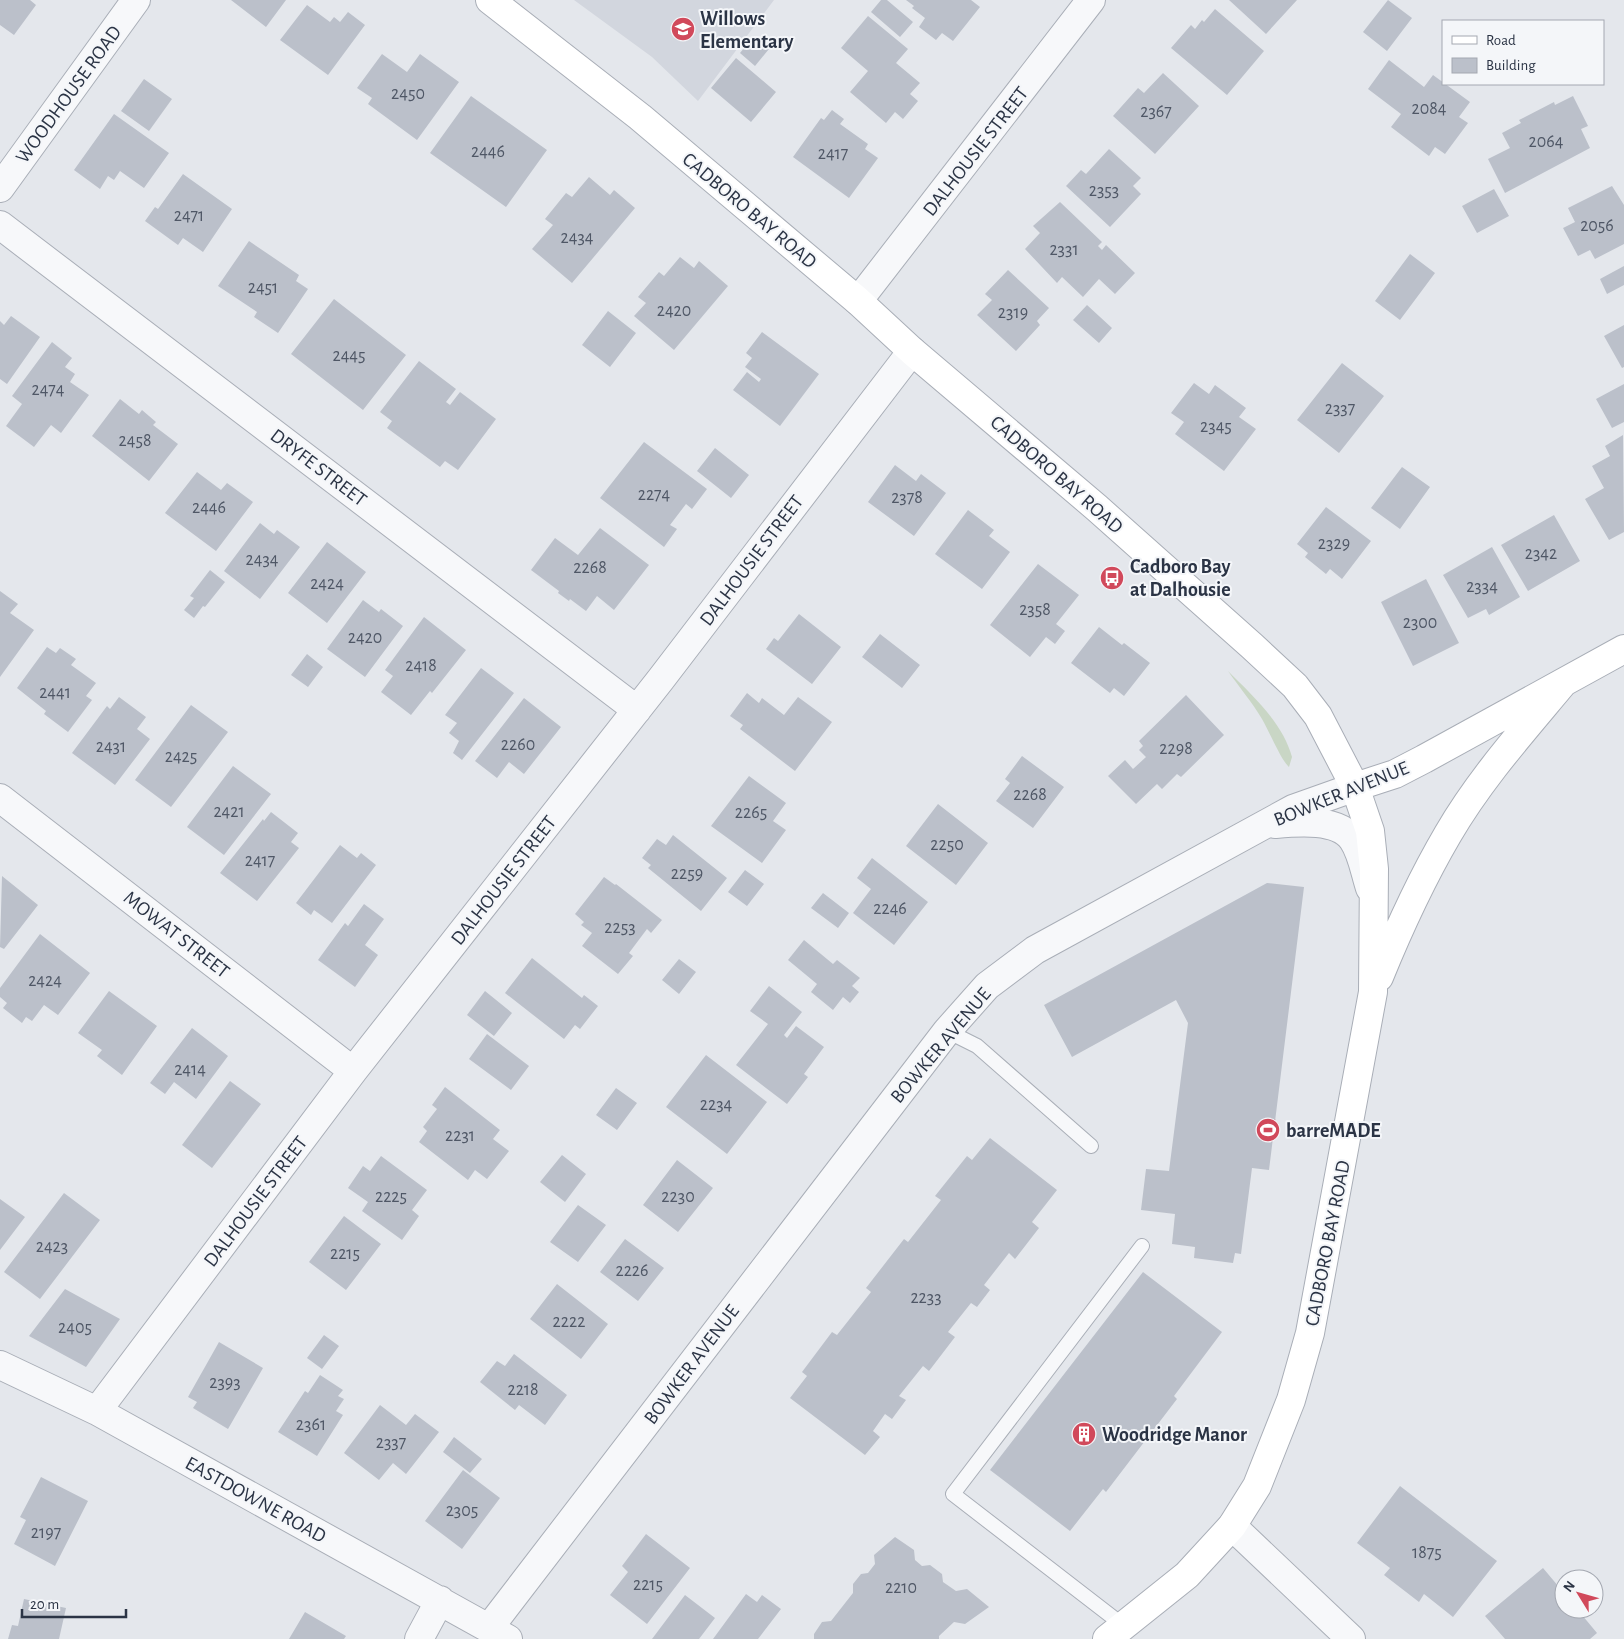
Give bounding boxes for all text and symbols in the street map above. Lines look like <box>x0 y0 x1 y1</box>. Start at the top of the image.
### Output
place label: Willows Elementary <box>700 9 794 52</box>
school or university icon: Willows Elementary <box>670 16 696 42</box>
legend <box>1442 20 1604 85</box>
street label: WOODHOUSE ROAD <box>12 22 125 167</box>
text: Road <box>1486 33 1516 48</box>
text: Building <box>1486 58 1536 73</box>
street label: DALHOUSIE STREET <box>919 83 1032 220</box>
house number: 2450 <box>391 85 425 103</box>
house number: 2084 <box>1412 100 1447 118</box>
house number: 2367 <box>1140 103 1172 121</box>
house number: 2064 <box>1529 133 1564 151</box>
house number: 2446 <box>471 143 505 161</box>
house number: 2417 <box>818 145 848 163</box>
street label: CADBORO BAY ROAD <box>678 149 820 273</box>
house number: 2353 <box>1089 182 1119 200</box>
house number: 2471 <box>174 207 204 225</box>
house number: 2056 <box>1580 217 1614 235</box>
house number: 2434 <box>561 229 594 247</box>
house number: 2331 <box>1049 241 1079 259</box>
house number: 2451 <box>248 279 278 297</box>
house number: 2420 <box>657 302 691 320</box>
house number: 2319 <box>998 304 1028 322</box>
house number: 2445 <box>332 347 366 365</box>
house number: 2474 <box>31 381 65 399</box>
house number: 2337 <box>1325 400 1355 418</box>
street label: CADBORO BAY ROAD <box>986 412 1126 538</box>
house number: 2345 <box>1200 418 1232 436</box>
street label: DRYFE STREET <box>267 425 370 510</box>
house number: 2458 <box>119 432 151 450</box>
house number: 2274 <box>638 486 671 504</box>
house number: 2378 <box>891 489 923 507</box>
street label: DALHOUSIE STREET <box>696 491 807 630</box>
house number: 2446 <box>192 499 226 517</box>
house number: 2329 <box>1318 535 1350 553</box>
house number: 2342 <box>1525 545 1557 563</box>
house number: 2434 <box>246 551 279 569</box>
place label: Cadboro Bay at Dalhousie <box>1130 557 1231 600</box>
house number: 2268 <box>573 559 607 577</box>
bus stop icon: Cadboro Bay at Dalhousie <box>1099 565 1125 591</box>
house number: 2424 <box>310 575 344 593</box>
house number: 2334 <box>1466 578 1498 596</box>
house number: 2358 <box>1019 601 1051 619</box>
house number: 2300 <box>1403 614 1437 632</box>
house number: 2420 <box>348 629 382 647</box>
house number: 2418 <box>405 657 437 675</box>
house number: 2441 <box>39 684 71 702</box>
house number: 2260 <box>501 736 535 754</box>
house number: 2431 <box>96 738 126 756</box>
house number: 2298 <box>1159 740 1193 758</box>
house number: 2425 <box>165 748 197 766</box>
street label: BOWKER AVENUE <box>1271 758 1412 830</box>
house number: 2268 <box>1013 786 1047 804</box>
house number: 2421 <box>213 803 245 821</box>
house number: 2265 <box>735 804 767 822</box>
street label: DALHOUSIE STREET <box>447 812 560 949</box>
house number: 2250 <box>930 836 964 854</box>
house number: 2417 <box>245 852 275 870</box>
house number: 2259 <box>671 865 703 883</box>
street label: MOWAT STREET <box>120 887 233 982</box>
house number: 2246 <box>873 900 907 918</box>
house number: 2253 <box>604 919 636 937</box>
house number: 2424 <box>28 972 62 990</box>
street label: BOWKER AVENUE <box>887 984 995 1107</box>
house number: 2414 <box>174 1061 206 1079</box>
house number: 2234 <box>700 1096 733 1114</box>
sports icon: barreMADE <box>1255 1117 1281 1143</box>
place label: barreMADE <box>1286 1121 1380 1141</box>
house number: 2231 <box>445 1127 475 1145</box>
street label: DALHOUSIE STREET <box>200 1132 311 1271</box>
street label: CADBORO BAY ROAD <box>1302 1159 1354 1328</box>
house number: 2225 <box>375 1188 407 1206</box>
house number: 2230 <box>661 1188 695 1206</box>
house number: 2423 <box>36 1238 68 1256</box>
house number: 2215 <box>330 1245 360 1263</box>
house number: 2226 <box>615 1262 649 1280</box>
house number: 2233 <box>910 1289 942 1307</box>
street label: BOWKER AVENUE <box>641 1301 743 1428</box>
house number: 2222 <box>553 1313 585 1331</box>
house number: 2405 <box>58 1319 92 1337</box>
house number: 2393 <box>209 1374 241 1392</box>
house number: 2218 <box>507 1381 539 1399</box>
house number: 2361 <box>296 1416 326 1434</box>
building icon: Woodridge Manor <box>1071 1421 1097 1447</box>
place label: Woodridge Manor <box>1102 1425 1247 1445</box>
house number: 2337 <box>376 1434 406 1452</box>
street label: EASTDOWNE ROAD <box>182 1453 329 1547</box>
house number: 2305 <box>446 1502 478 1520</box>
house number: 2197 <box>31 1524 61 1542</box>
house number: 1875 <box>1412 1544 1442 1562</box>
north arrow <box>1554 1569 1604 1619</box>
house number: 2215 <box>633 1576 663 1594</box>
house number: 2210 <box>885 1579 917 1597</box>
text: N <box>1561 1579 1578 1595</box>
scale bar <box>22 1586 126 1618</box>
text: 20 m <box>30 1597 59 1612</box>

